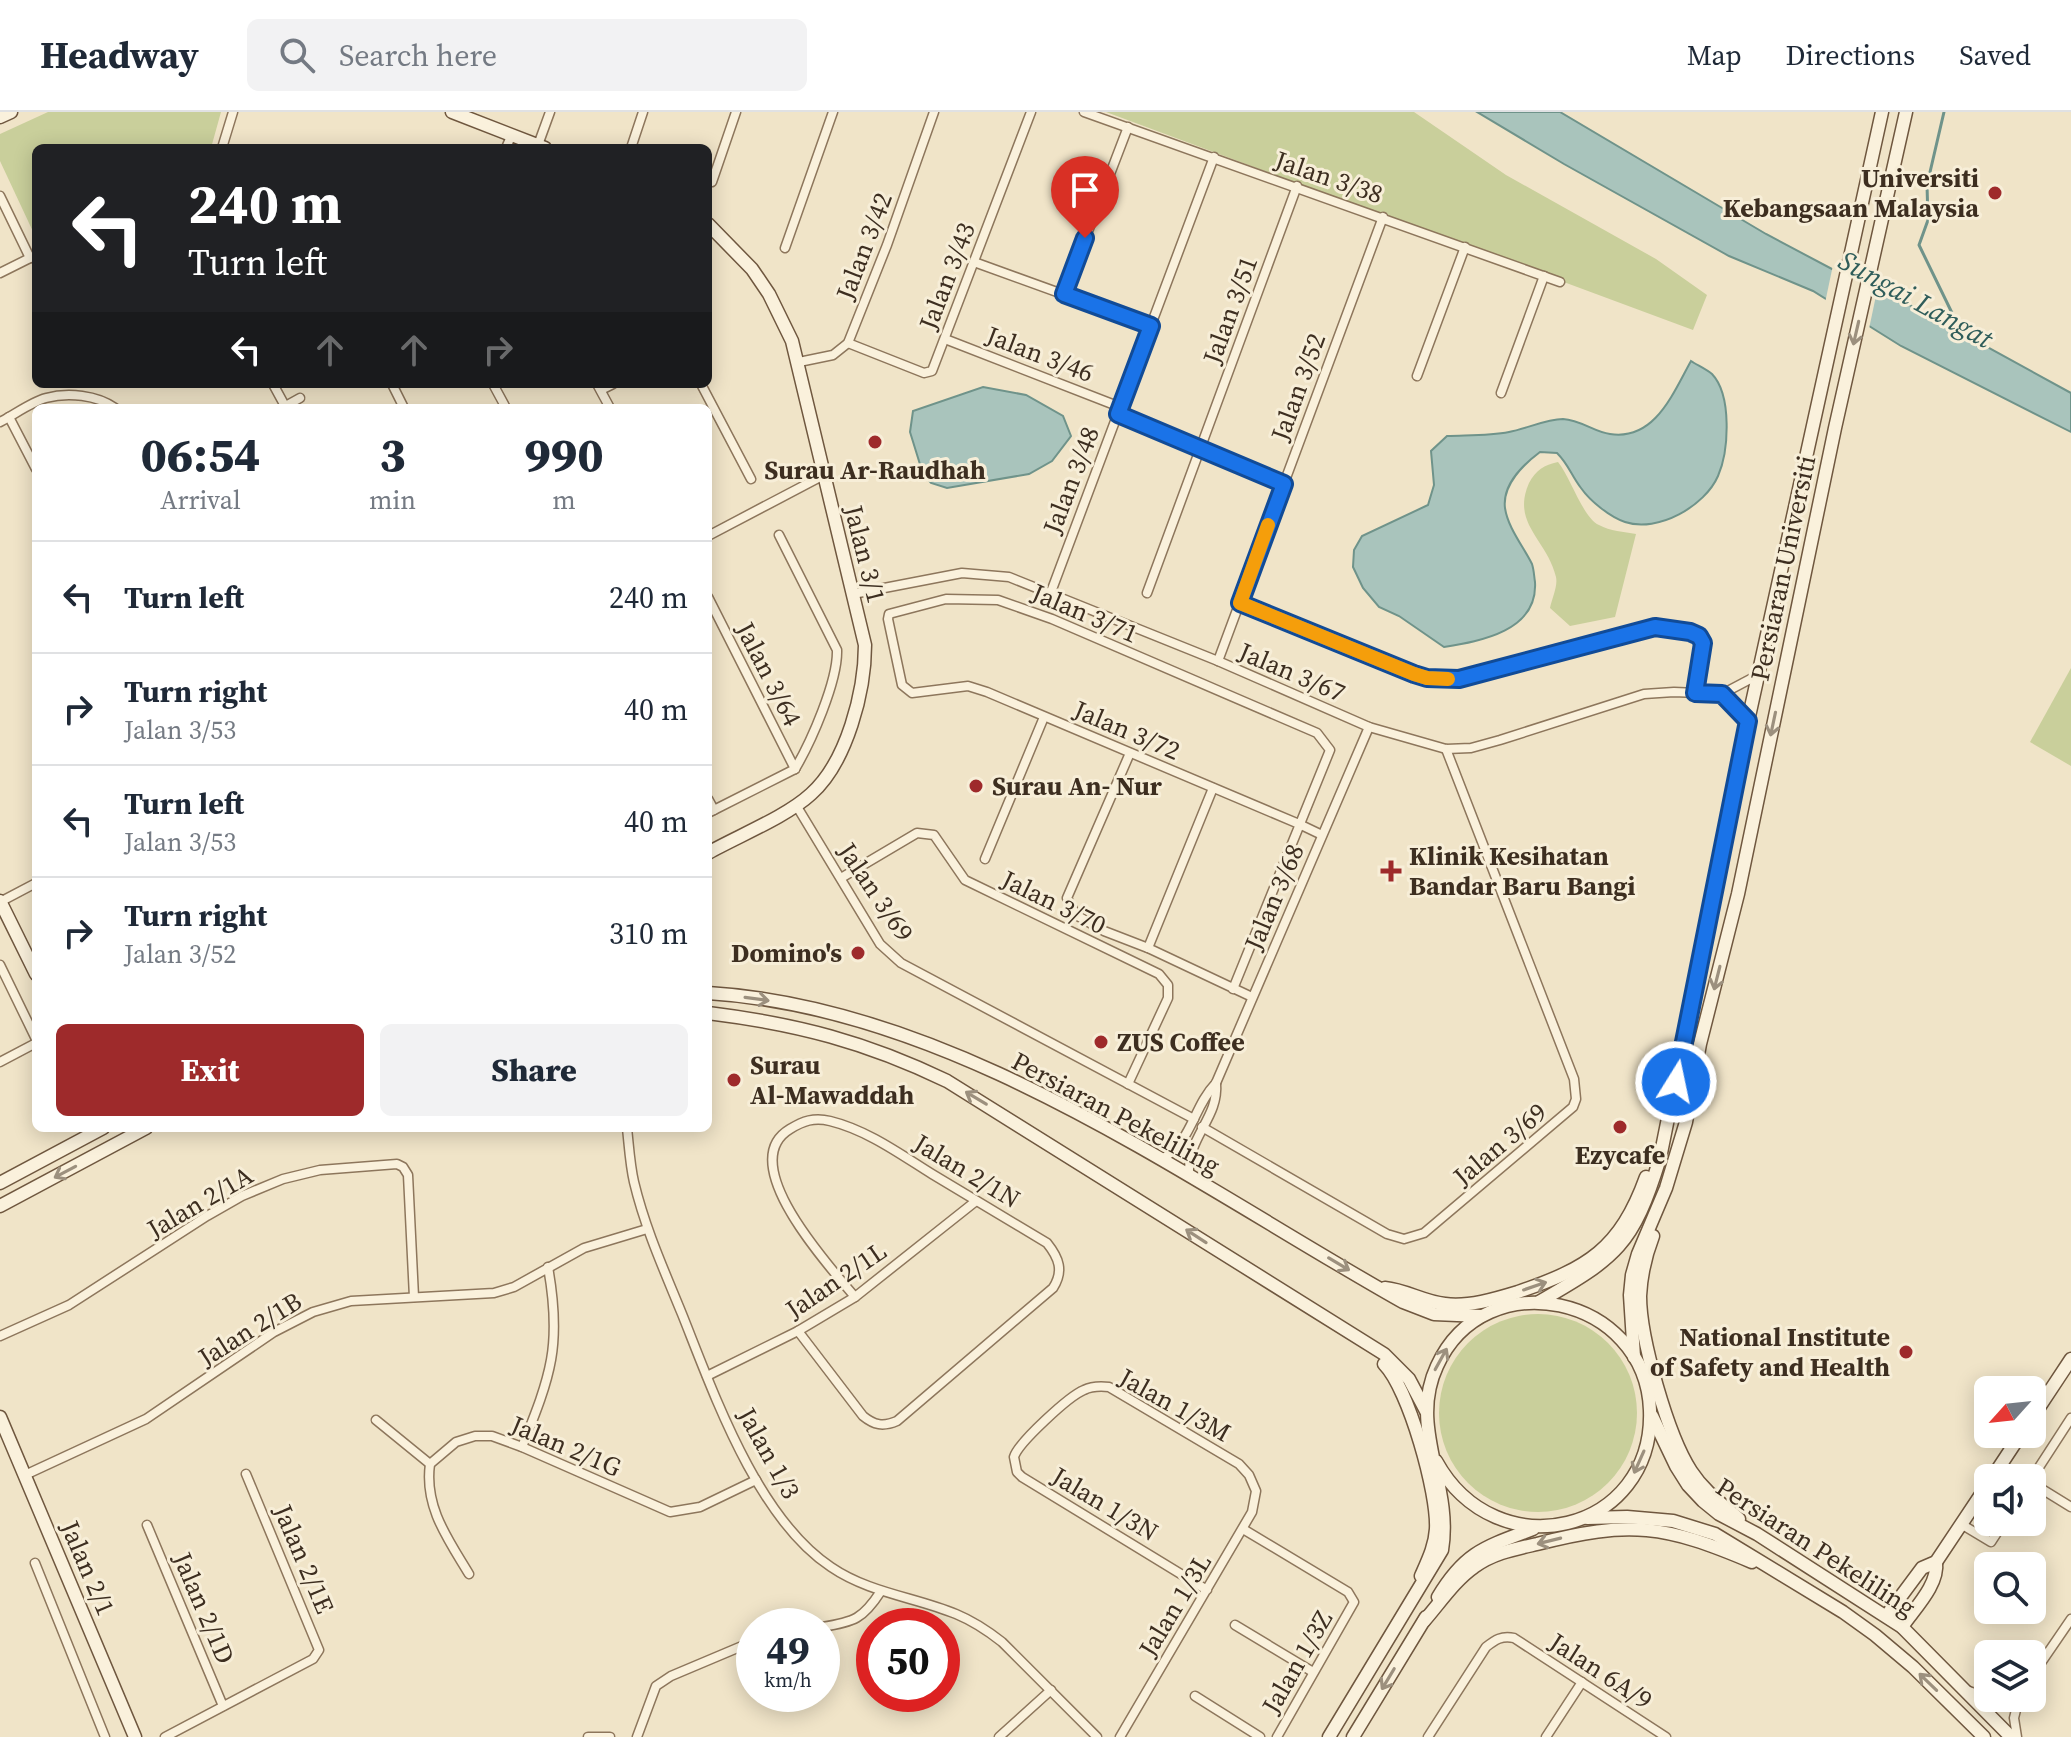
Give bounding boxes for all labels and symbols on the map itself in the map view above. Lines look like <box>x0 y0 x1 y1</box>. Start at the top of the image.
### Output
street label: Jalan 3/38 <box>1269 141 1388 212</box>
pin <box>1051 156 1119 238</box>
place label: Universiti Kebangsaan Malaysia <box>1723 160 1979 226</box>
marker: Universiti Kebangsaan Malaysia <box>1986 184 2004 202</box>
street label: Jalan 3/42 <box>827 187 901 306</box>
street label: Jalan 3/43 <box>910 217 984 336</box>
water label: Sungai Langat <box>1832 241 2001 358</box>
street label: Jalan 3/51 <box>1194 251 1266 370</box>
street label: Jalan 3/46 <box>980 317 1099 391</box>
one-way arrow <box>1848 319 1863 345</box>
street label: Jalan 3/52 <box>1262 328 1334 447</box>
street label: Jalan 3/48 <box>1034 421 1108 540</box>
marker: Surau Ar-Raudhah <box>866 433 884 451</box>
place label: Surau Ar-Raudhah <box>764 452 986 488</box>
street label: Persiaran Universiti <box>1742 452 1824 684</box>
street label: Jalan 3/1 <box>835 501 894 607</box>
street label: Jalan 3/71 <box>1025 574 1144 652</box>
street label: Jalan 3/64 <box>727 615 811 732</box>
street label: Jalan 3/67 <box>1232 633 1351 711</box>
street label: Jalan 3/72 <box>1067 691 1186 769</box>
one-way arrow <box>1765 711 1780 736</box>
place label: Surau An- Nur <box>992 768 1163 804</box>
marker: Surau An- Nur <box>967 777 985 795</box>
street label: Jalan 3/69 <box>829 835 922 949</box>
street label: Jalan 3/68 <box>1235 838 1313 957</box>
place label: Klinik Kesihatan Bandar Baru Bangi <box>1409 838 1636 904</box>
marker: Klinik Kesihatan Bandar Baru Bangi <box>1380 860 1402 882</box>
street label: Jalan 3/70 <box>995 861 1112 943</box>
place label: Domino's <box>731 935 842 971</box>
marker: Domino's <box>849 944 867 962</box>
one-way arrow <box>1708 964 1723 990</box>
one-way arrow <box>744 992 769 1007</box>
place label: ZUS Coffee <box>1117 1024 1245 1060</box>
marker: ZUS Coffee <box>1092 1033 1110 1051</box>
position arrow <box>1634 1040 1718 1124</box>
street label: Persiaran Pekeliling <box>1005 1043 1227 1183</box>
place label: Surau Al-Mawaddah <box>750 1047 914 1113</box>
marker: Surau Al-Mawaddah <box>725 1071 743 1089</box>
one-way arrow <box>965 1089 988 1105</box>
street label: Jalan 3/69 <box>1445 1094 1555 1195</box>
marker: Ezycafe <box>1611 1118 1629 1136</box>
street label: Jalan 2/1N <box>906 1125 1027 1217</box>
place label: Ezycafe <box>1575 1137 1665 1173</box>
street label: Jalan 2/1A <box>140 1157 259 1247</box>
one-way arrow <box>54 1164 77 1180</box>
one-way arrow <box>1185 1228 1207 1245</box>
street label: Jalan 2/1L <box>778 1233 894 1328</box>
one-way arrow <box>1327 1256 1350 1272</box>
one-way arrow <box>1522 1277 1547 1292</box>
street label: Jalan 2/1B <box>191 1283 309 1375</box>
place label: National Institute of Safety and Health <box>1650 1319 1890 1385</box>
marker: National Institute of Safety and Health <box>1897 1343 1915 1361</box>
one-way arrow <box>1433 1348 1449 1371</box>
street label: Jalan 1/3M <box>1112 1359 1237 1450</box>
north arrow <box>1974 1376 2046 1448</box>
street label: Jalan 1/3 <box>729 1400 809 1505</box>
street label: Jalan 2/1G <box>504 1406 627 1486</box>
one-way arrow <box>1631 1450 1646 1474</box>
street label: Jalan 1/3N <box>1044 1458 1165 1550</box>
street label: Persiaran Pekeliling <box>1709 1469 1923 1625</box>
street label: Jalan 2/1E <box>265 1498 343 1619</box>
street label: Jalan 2/1 <box>52 1514 124 1621</box>
one-way arrow <box>1536 1534 1562 1549</box>
street label: Jalan 2/1D <box>164 1546 244 1669</box>
street label: Jalan 1/3L <box>1130 1547 1220 1664</box>
street label: Jalan 1/3Z <box>1253 1604 1341 1721</box>
speed limit sign: 50 <box>856 1608 960 1712</box>
street label: Jalan 6A/9 <box>1541 1624 1660 1718</box>
one-way arrow <box>1380 1667 1396 1690</box>
one-way arrow <box>1919 1673 1939 1692</box>

